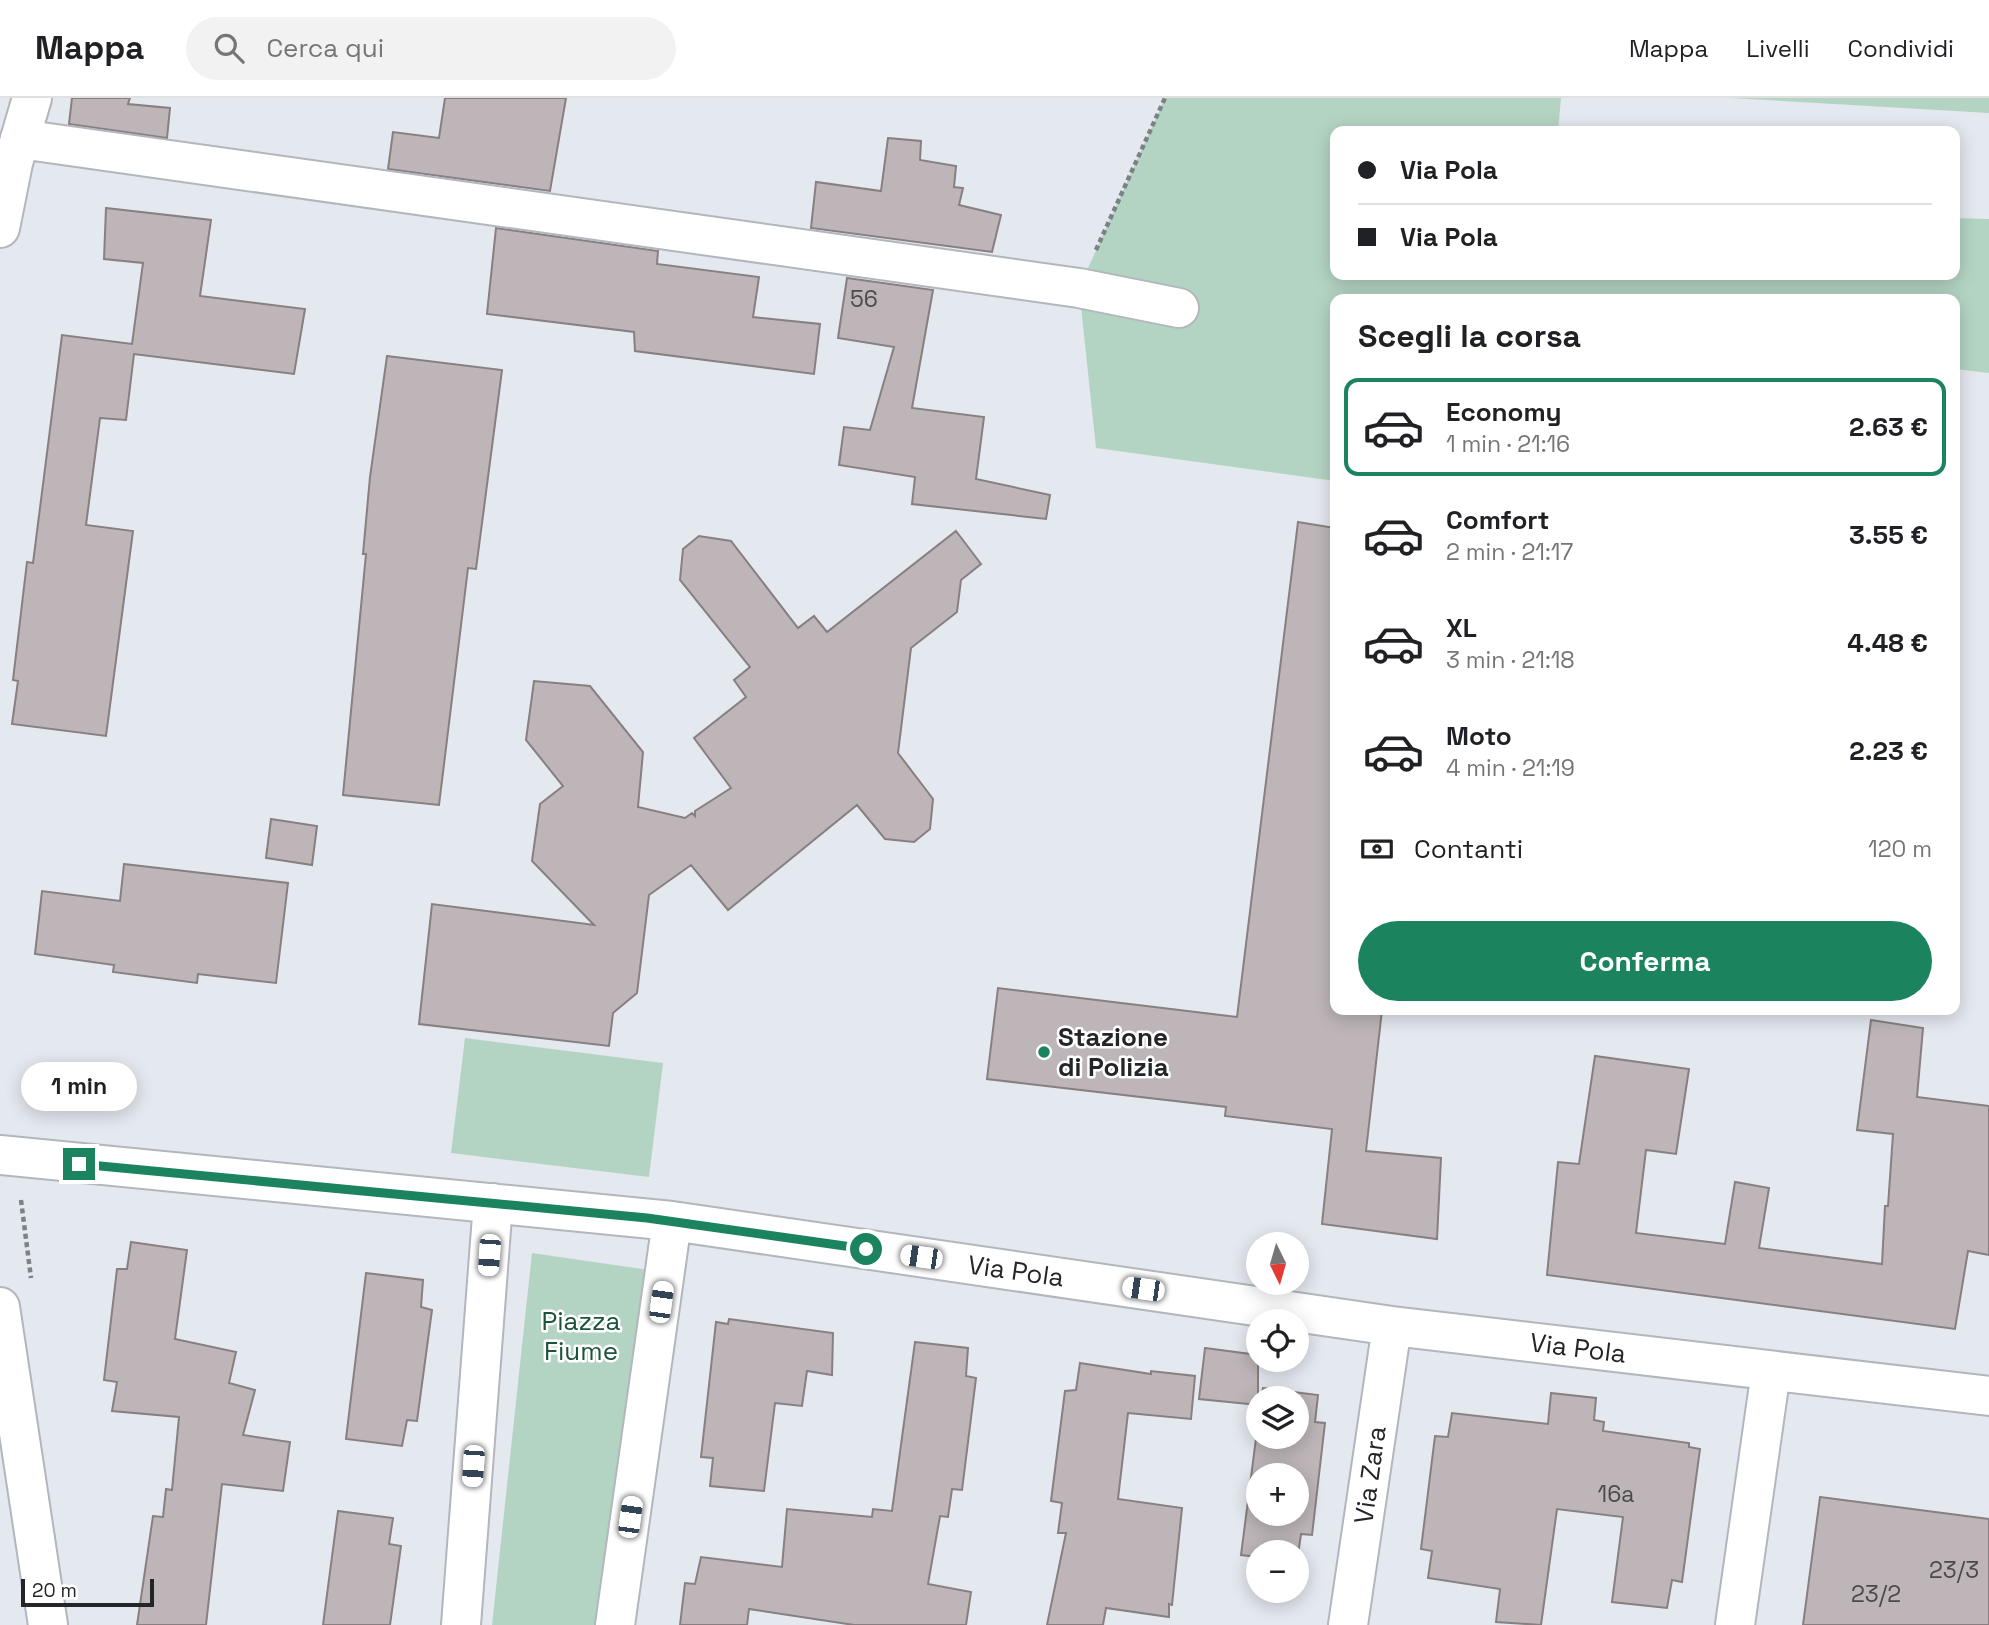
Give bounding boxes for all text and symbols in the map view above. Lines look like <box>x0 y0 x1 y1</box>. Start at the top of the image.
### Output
search box <box>186 17 676 80</box>
text: Mappa <box>35 27 144 69</box>
icon: search <box>210 29 248 67</box>
text: Cerca qui <box>266 31 384 65</box>
text: Mappa <box>1629 33 1708 64</box>
text: Livelli <box>1746 33 1810 64</box>
text: Condividi <box>1848 33 1954 64</box>
text: Via Pola <box>1400 153 1498 187</box>
text: Via Pola <box>1400 220 1498 254</box>
house number: 56 <box>850 284 878 314</box>
text: Scegli la corsa <box>1358 316 1581 356</box>
text: Economy <box>1446 395 1562 429</box>
icon: car <box>1362 396 1425 459</box>
text: 2.63 € <box>1849 410 1928 444</box>
text: 1 min · 21:16 <box>1446 429 1570 459</box>
text: Comfort <box>1446 503 1549 537</box>
icon: car <box>1362 504 1425 567</box>
text: 3.55 € <box>1849 518 1928 552</box>
text: 2 min · 21:17 <box>1446 537 1573 567</box>
text: XL <box>1446 611 1477 645</box>
icon: car <box>1362 612 1425 675</box>
text: 4.48 € <box>1847 626 1928 660</box>
text: 3 min · 21:18 <box>1446 645 1575 675</box>
text: Moto <box>1446 719 1512 753</box>
icon: car <box>1362 720 1425 783</box>
text: 2.23 € <box>1849 734 1928 768</box>
text: 4 min · 21:19 <box>1446 753 1575 783</box>
icon: cash <box>1358 830 1396 868</box>
text: Contanti <box>1414 832 1523 866</box>
text: 120 m <box>1868 834 1932 864</box>
button: Conferma <box>1358 921 1932 1001</box>
place label: Stazione di Polizia <box>1058 1020 1169 1084</box>
marker: Stazione di Polizia <box>1036 1044 1052 1060</box>
callout: 1 min <box>21 1062 137 1112</box>
text: 1 min <box>51 1071 107 1101</box>
route end <box>63 1148 95 1180</box>
north arrow <box>1246 1232 1309 1295</box>
map controls <box>1246 1232 1309 1603</box>
car <box>478 1233 501 1277</box>
route start <box>850 1233 882 1265</box>
car <box>899 1244 944 1270</box>
street label: Via Pola <box>966 1247 1066 1295</box>
car <box>1121 1276 1166 1302</box>
car <box>648 1280 675 1324</box>
park label: Piazza Fiume <box>542 1304 621 1368</box>
button: locate <box>1246 1309 1309 1372</box>
street label: Via Pola <box>1528 1325 1628 1371</box>
button: layers <box>1246 1386 1309 1449</box>
street label: Via Zara <box>1346 1424 1394 1526</box>
car <box>462 1444 485 1488</box>
button: + <box>1246 1463 1309 1526</box>
house number: 16a <box>1598 1479 1634 1509</box>
car <box>617 1495 644 1539</box>
button: − <box>1246 1540 1309 1603</box>
house number: 23/3 <box>1929 1555 1979 1585</box>
scale bar <box>21 1576 154 1608</box>
text: 20 m <box>32 1578 77 1603</box>
house number: 23/2 <box>1851 1579 1901 1609</box>

